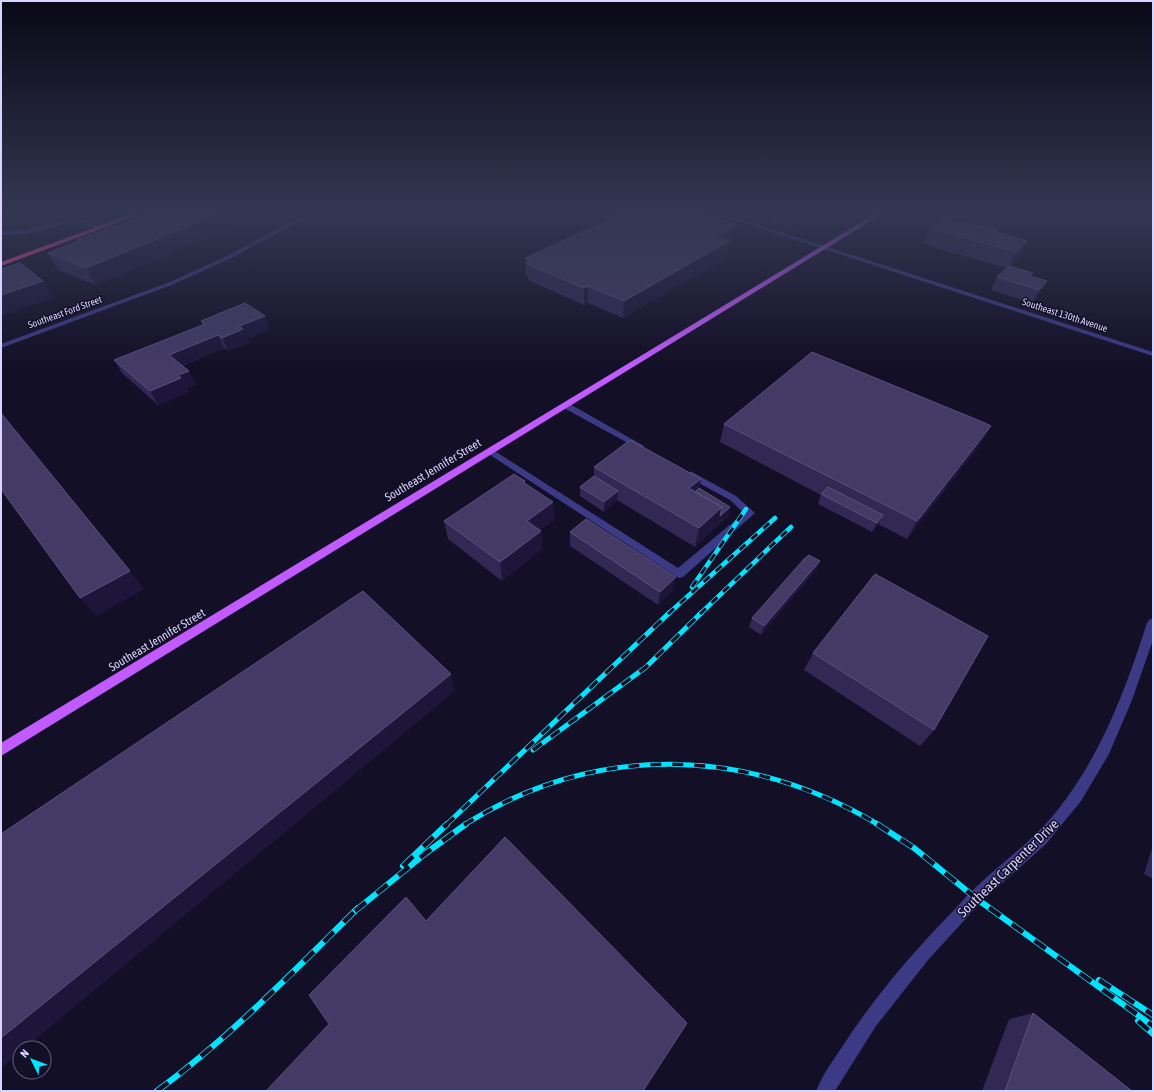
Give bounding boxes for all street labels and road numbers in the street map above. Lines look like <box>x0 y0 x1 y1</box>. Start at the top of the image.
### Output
street label: Southeast Ford Street <box>26 293 104 331</box>
street label: Southeast 130th Avenue <box>1021 296 1110 334</box>
street label: Southeast Jennifer Street <box>382 435 484 504</box>
street label: Southeast Jennifer Street <box>106 605 208 674</box>
street label: Southeast Carpenter Drive <box>954 816 1062 920</box>

